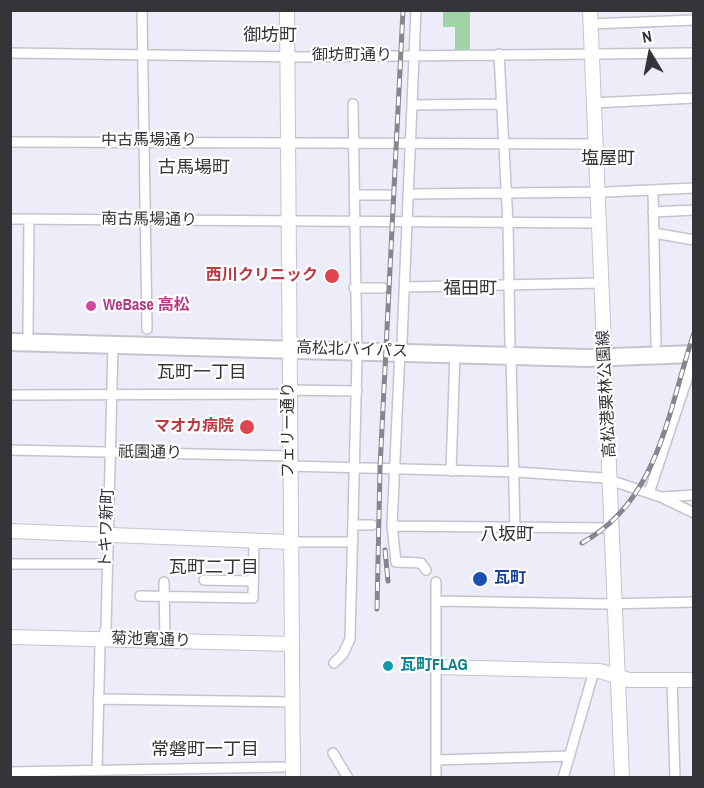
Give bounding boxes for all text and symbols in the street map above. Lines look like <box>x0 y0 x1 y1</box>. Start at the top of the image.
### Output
north arrow <box>620 24 680 84</box>
district label: 御坊町 <box>243 25 297 47</box>
text: N <box>640 25 653 48</box>
street label: 御坊町通り <box>312 46 392 66</box>
street label: 中古馬場通り <box>101 131 197 151</box>
district label: 塩屋町 <box>581 148 635 170</box>
district label: 古馬場町 <box>158 157 230 179</box>
street label: 南古馬場通り <box>101 210 197 230</box>
place label: 西川クリニック <box>206 266 318 286</box>
marker: 西川クリニック <box>323 267 341 285</box>
district label: 福田町 <box>443 278 497 300</box>
place label: WeBase 高松 <box>103 296 189 316</box>
marker: WeBase 高松 <box>84 299 98 313</box>
street label: 高松港栗林公園線 <box>594 330 620 458</box>
street label: 高松北バイパス <box>296 338 408 362</box>
district label: 瓦町一丁目 <box>157 362 247 384</box>
street label: フェリー通り <box>279 382 299 478</box>
place label: マオカ病院 <box>154 417 234 437</box>
marker: マオカ病院 <box>238 418 256 436</box>
street label: 祇園通り <box>118 443 182 463</box>
street label: トキワ新町 <box>96 488 118 568</box>
district label: 八坂町 <box>480 524 534 546</box>
district label: 瓦町二丁目 <box>169 557 259 579</box>
place label: 瓦町 <box>494 569 526 589</box>
marker: 瓦町 <box>471 570 489 588</box>
street label: 菊池寛通り <box>111 629 191 651</box>
place label: 瓦町FLAG <box>400 656 468 676</box>
marker: 瓦町FLAG <box>381 659 395 673</box>
district label: 常磐町一丁目 <box>151 739 259 761</box>

